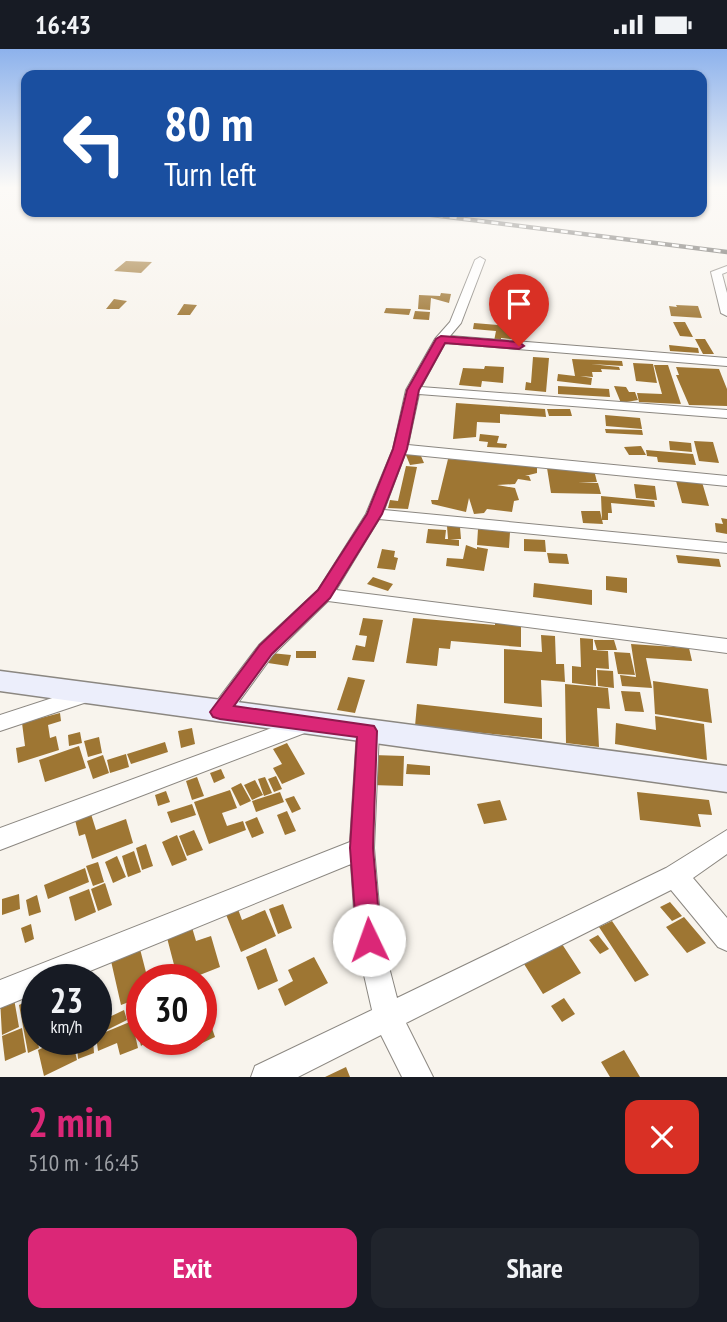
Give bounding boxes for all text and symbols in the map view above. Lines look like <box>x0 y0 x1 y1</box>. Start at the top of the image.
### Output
text: 16:43 <box>35 8 91 41</box>
text: 80 m <box>164 91 253 155</box>
icon: left <box>49 98 140 189</box>
text: Turn left <box>164 153 256 195</box>
pin <box>489 274 549 346</box>
icon: arrive <box>500 285 538 323</box>
position arrow <box>332 903 406 977</box>
speed limit sign: 30 <box>126 964 217 1055</box>
text: 23 <box>50 977 83 1023</box>
text: km/h <box>51 1015 82 1038</box>
text: 2 min <box>28 1094 113 1149</box>
button: close <box>625 1100 699 1174</box>
text: 510 m · 16:45 <box>28 1148 140 1177</box>
button: Exit <box>28 1228 357 1308</box>
button: Share <box>371 1228 699 1308</box>

